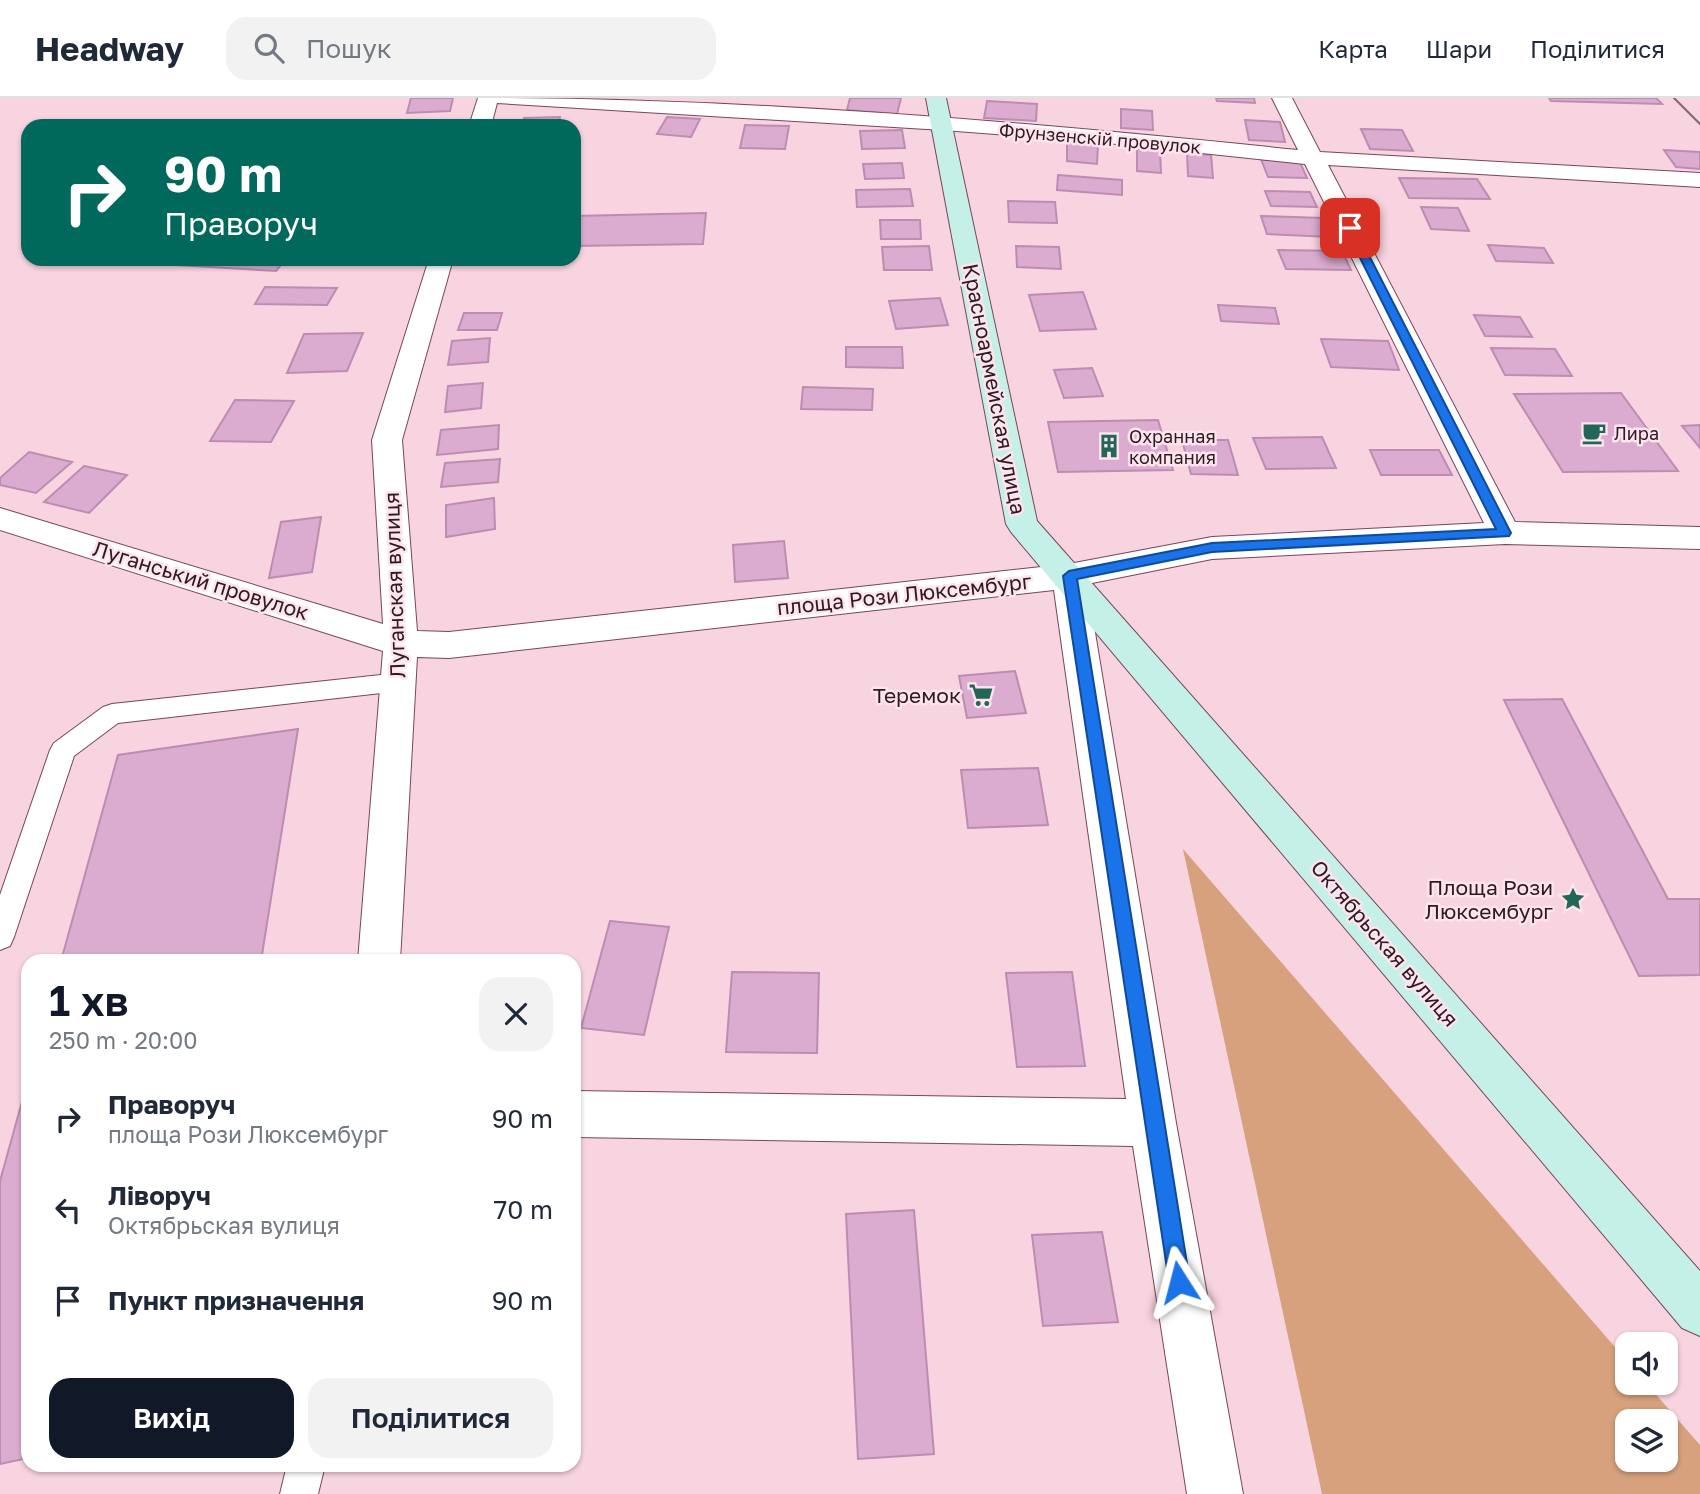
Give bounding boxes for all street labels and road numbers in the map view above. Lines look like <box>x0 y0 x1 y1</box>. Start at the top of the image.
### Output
street label: Фрунзенскій провулок <box>998 118 1202 158</box>
street label: Красноармейская улица <box>958 261 1032 517</box>
street label: Луганская вулиця <box>378 492 410 678</box>
street label: Луганський провулок <box>90 535 312 625</box>
street label: площа Рози Люксембург <box>775 568 1033 620</box>
street label: Октябрьская вулиця <box>1306 855 1464 1031</box>

